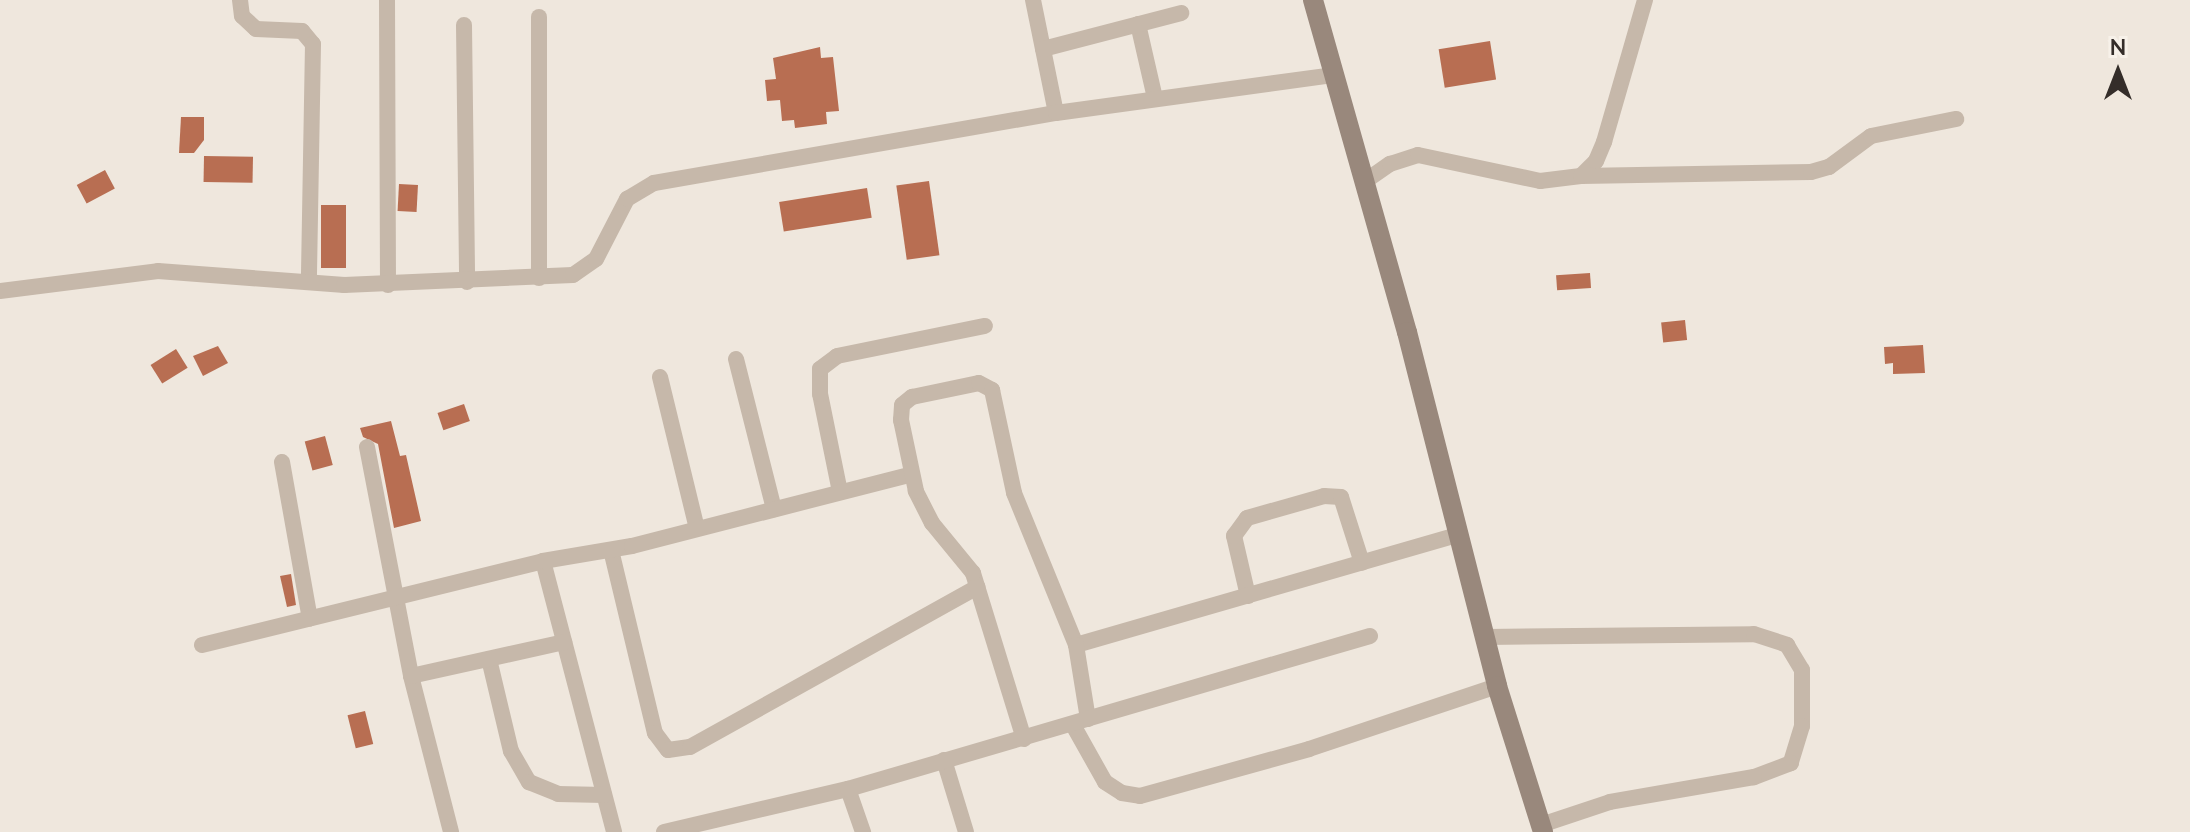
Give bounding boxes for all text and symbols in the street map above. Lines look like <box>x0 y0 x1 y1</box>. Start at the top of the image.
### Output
north arrow <box>2078 32 2158 112</box>
text: N <box>2110 33 2126 63</box>

